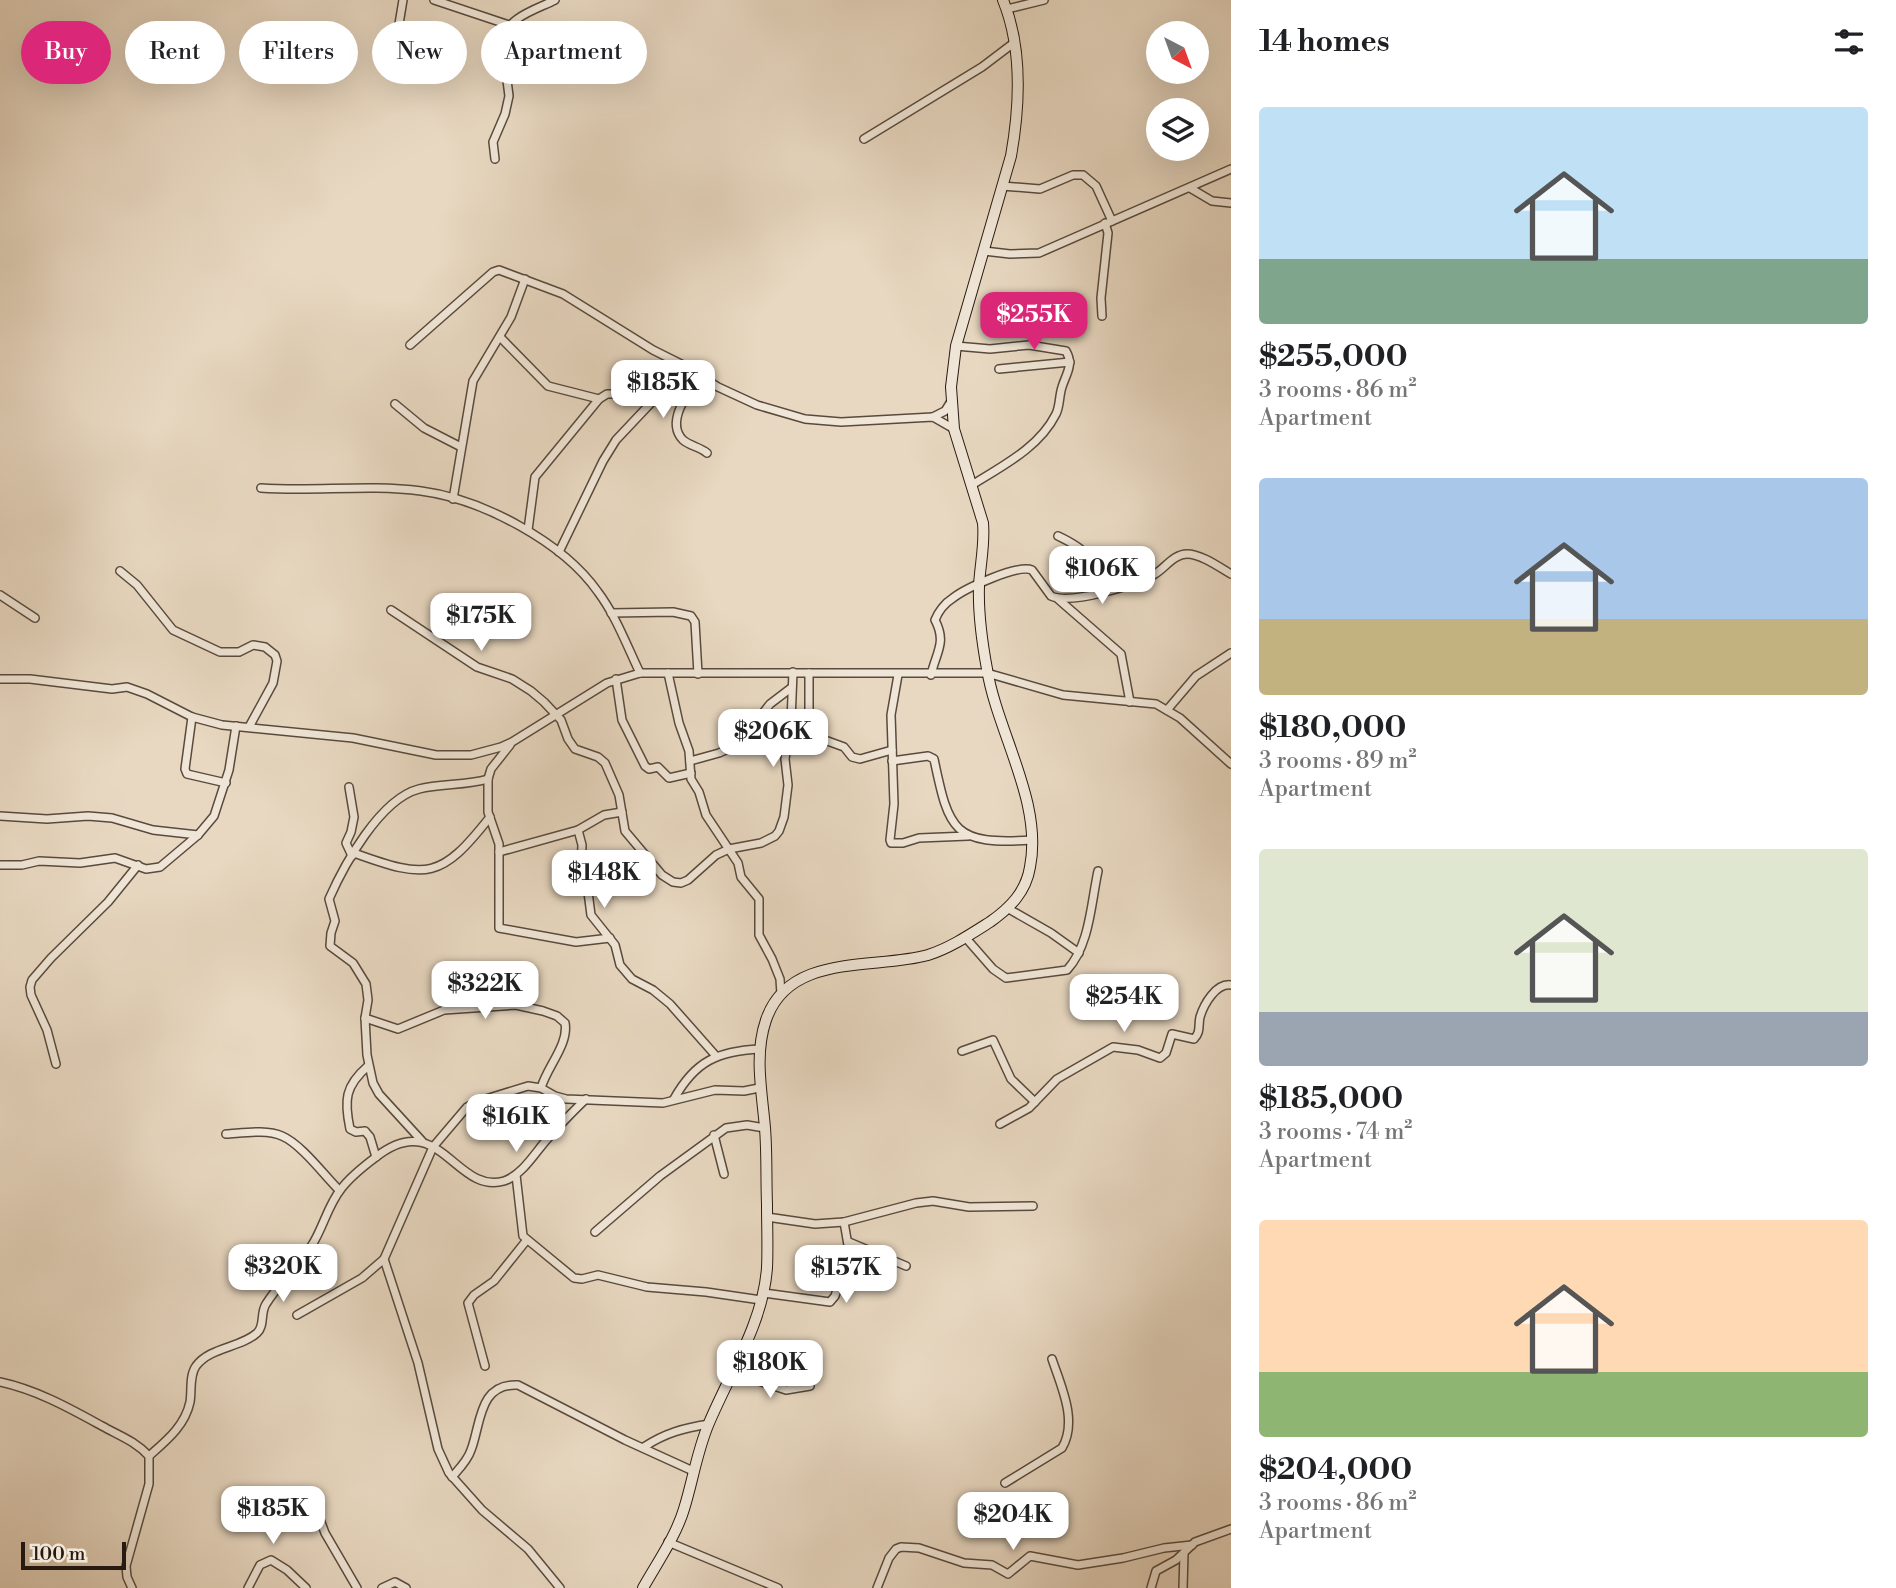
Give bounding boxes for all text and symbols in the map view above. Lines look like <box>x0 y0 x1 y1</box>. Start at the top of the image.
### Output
chip: Buy <box>21 21 111 84</box>
chip: Rent <box>125 21 225 84</box>
chip: Filters <box>239 21 358 84</box>
chip: New <box>372 21 467 84</box>
chip: Apartment <box>481 21 647 84</box>
north arrow <box>1146 21 1209 84</box>
map controls <box>1146 21 1209 161</box>
text: 14 homes <box>1259 23 1390 61</box>
icon: filters <box>1830 23 1868 61</box>
button: layers <box>1146 98 1209 161</box>
icon: home <box>1501 153 1627 279</box>
pin: $255K <box>985 292 1083 352</box>
text: $255K <box>996 301 1072 329</box>
text: $255,000 <box>1259 338 1407 376</box>
pin: $185K <box>614 360 712 420</box>
text: $185K <box>627 369 699 397</box>
text: 3 rooms · 86 m² <box>1259 376 1416 404</box>
text: Apartment <box>1259 404 1372 432</box>
icon: home <box>1501 524 1627 650</box>
pin: $106K <box>1053 546 1151 606</box>
text: $106K <box>1065 555 1139 583</box>
pin: $175K <box>432 594 530 653</box>
text: $175K <box>446 602 516 630</box>
text: $180,000 <box>1259 709 1406 747</box>
pin: $206K <box>724 710 822 769</box>
text: $206K <box>734 718 812 746</box>
text: 3 rooms · 89 m² <box>1259 747 1416 775</box>
text: Apartment <box>1259 775 1372 803</box>
pin: $148K <box>555 850 653 910</box>
text: $148K <box>568 859 640 887</box>
icon: home <box>1501 895 1627 1021</box>
pin: $322K <box>436 962 534 1021</box>
text: $322K <box>448 970 522 998</box>
pin: $254K <box>1075 974 1173 1034</box>
text: $254K <box>1086 983 1162 1011</box>
text: $185,000 <box>1259 1080 1403 1118</box>
pin: $161K <box>467 1094 565 1154</box>
text: $161K <box>482 1103 550 1131</box>
text: 3 rooms · 74 m² <box>1259 1118 1412 1146</box>
text: Apartment <box>1259 1146 1372 1174</box>
pin: $320K <box>234 1244 332 1304</box>
pin: $157K <box>797 1246 895 1305</box>
text: $320K <box>244 1253 322 1281</box>
text: $157K <box>811 1254 881 1282</box>
icon: home <box>1501 1266 1627 1392</box>
pin: $180K <box>721 1340 819 1400</box>
text: $180K <box>733 1349 807 1377</box>
text: $204,000 <box>1259 1451 1412 1489</box>
pin: $185K <box>224 1486 322 1546</box>
text: 3 rooms · 86 m² <box>1259 1489 1416 1517</box>
pin: $204K <box>964 1492 1062 1552</box>
text: $185K <box>237 1495 309 1523</box>
text: $204K <box>974 1501 1052 1529</box>
text: Apartment <box>1259 1517 1372 1545</box>
scale bar <box>21 1539 126 1571</box>
text: 100 m <box>32 1542 85 1566</box>

